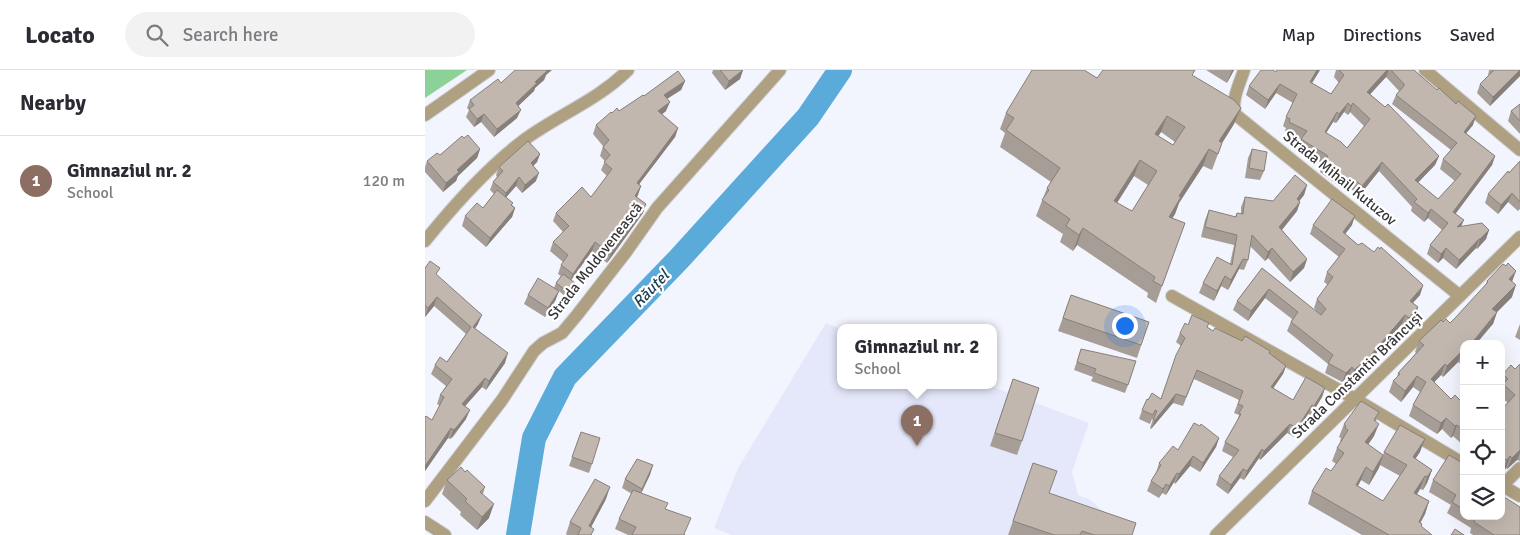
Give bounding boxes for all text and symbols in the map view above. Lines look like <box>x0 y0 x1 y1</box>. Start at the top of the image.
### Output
search box <box>125 12 475 57</box>
text: Locato <box>25 20 95 50</box>
icon: search <box>143 21 171 49</box>
text: Search here <box>183 23 279 47</box>
text: Map <box>1282 24 1315 46</box>
text: Directions <box>1343 24 1422 46</box>
text: Saved <box>1450 24 1495 46</box>
text: Nearby <box>20 90 86 116</box>
street label: Strada Mihail Kutuzov <box>1280 127 1400 229</box>
text: Gimnaziul nr. 2 <box>67 159 192 183</box>
text: 1 <box>32 171 40 191</box>
text: 120 m <box>363 171 405 191</box>
text: School <box>67 183 113 203</box>
street label: Strada Moldovenească <box>544 199 646 323</box>
water label: Răuțel <box>628 265 675 312</box>
street label: Strada Constantin Brâncuși <box>1288 308 1426 442</box>
your location <box>1112 313 1138 339</box>
popup <box>837 324 997 389</box>
text: Gimnaziul nr. 2 <box>855 335 979 359</box>
map controls <box>1460 340 1505 520</box>
button: + <box>1460 340 1505 385</box>
text: School <box>855 359 901 379</box>
button: − <box>1460 385 1505 430</box>
pin: 1 <box>901 405 933 446</box>
button: locate <box>1460 430 1505 475</box>
button: layers <box>1460 475 1505 520</box>

